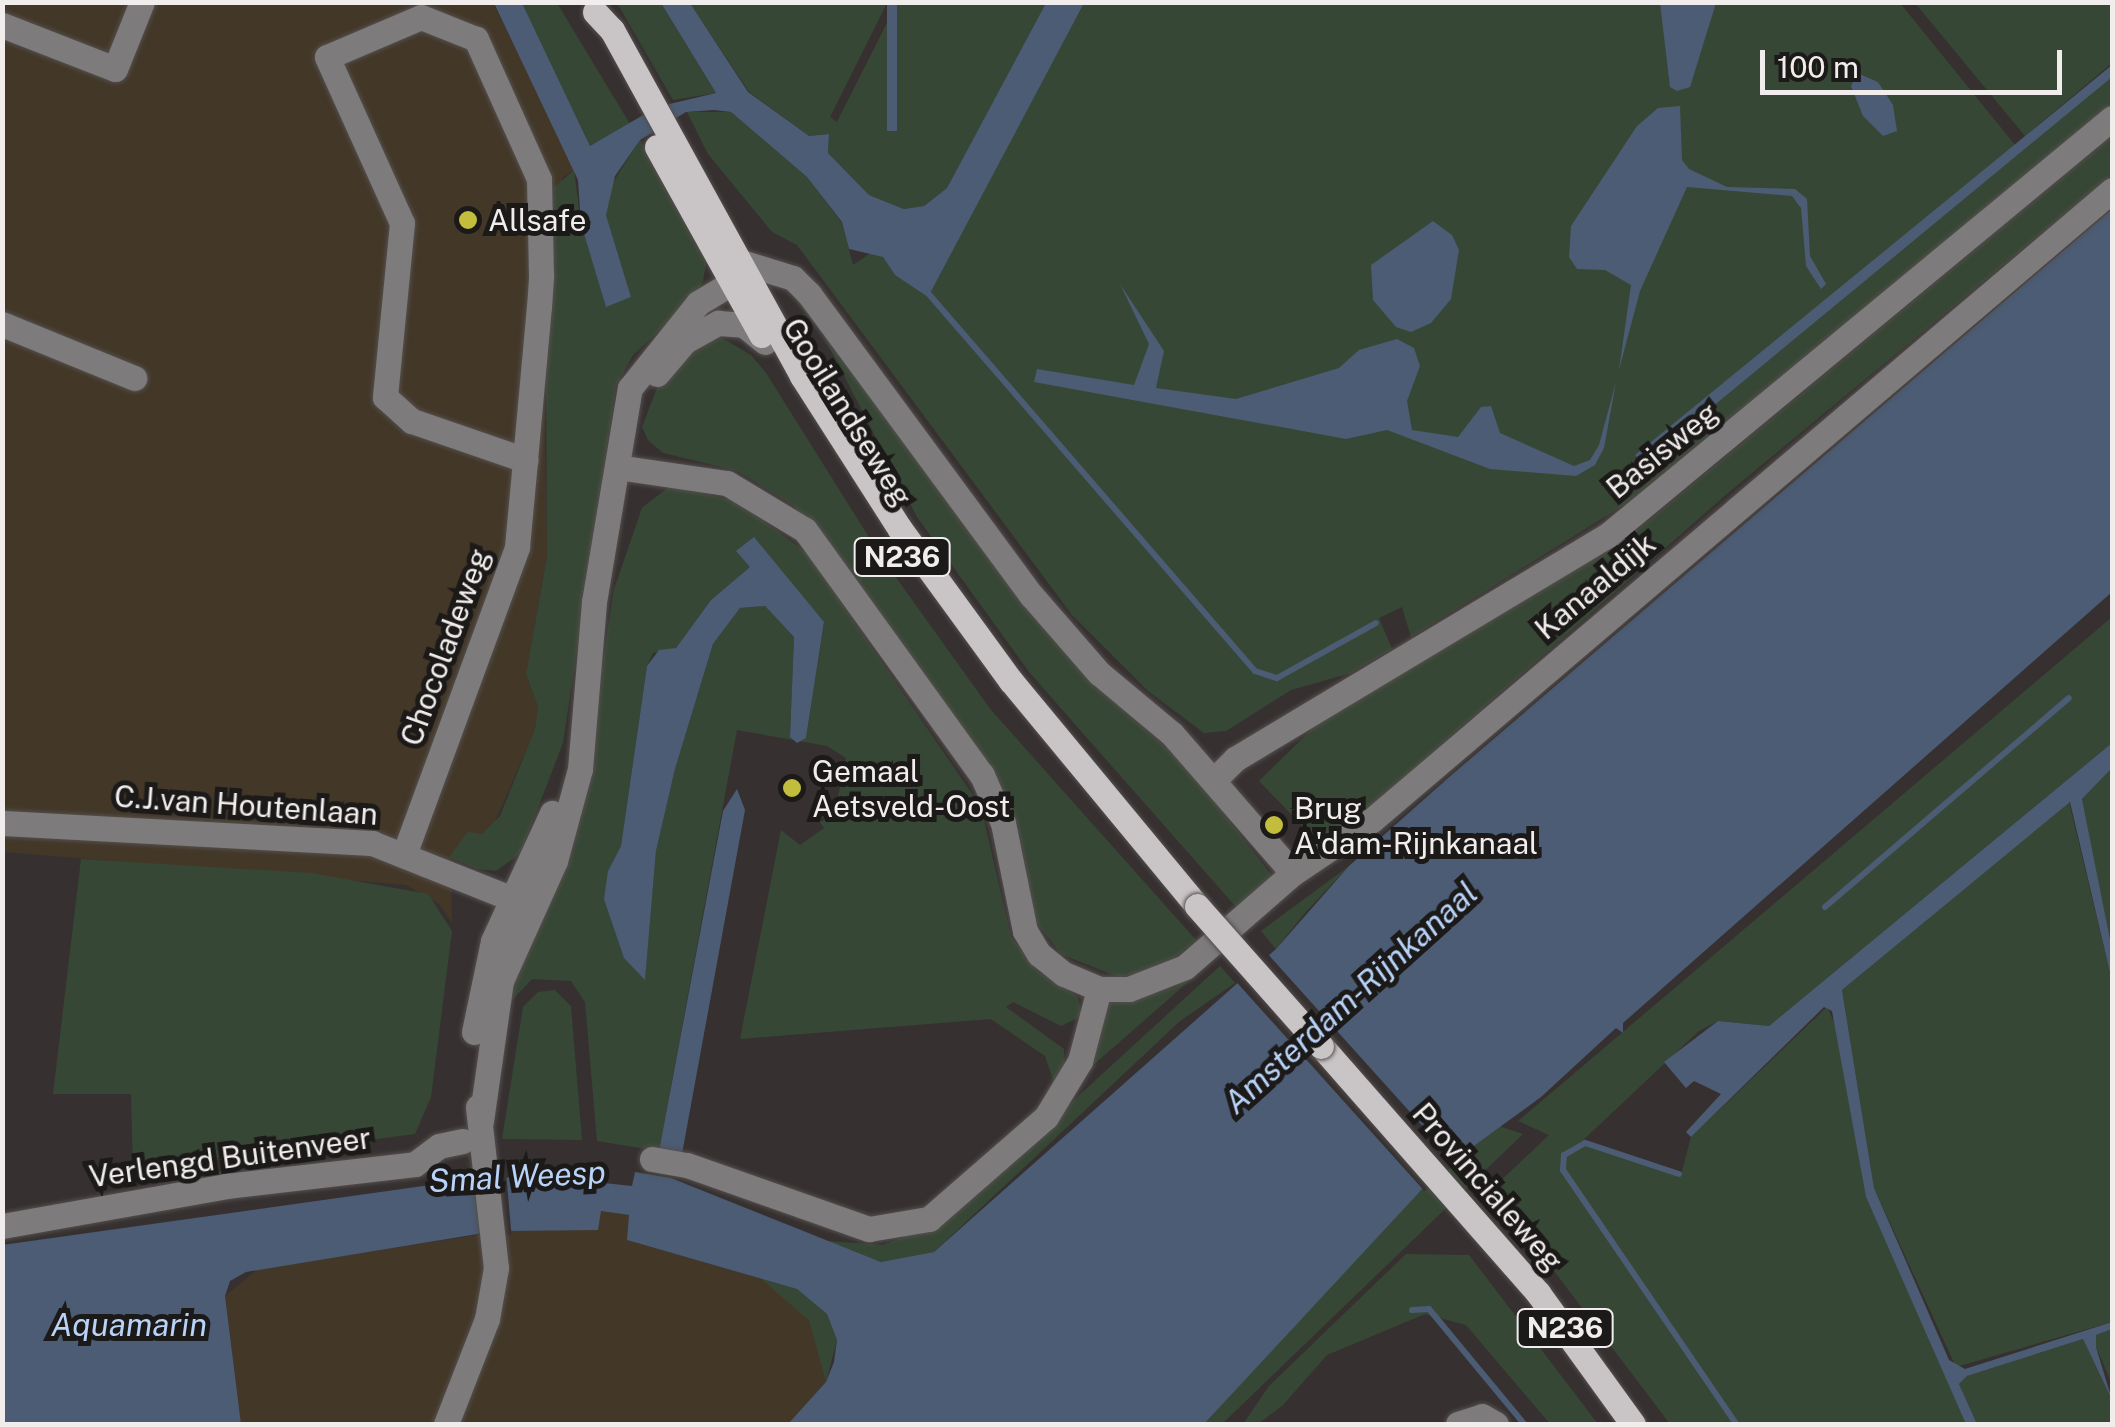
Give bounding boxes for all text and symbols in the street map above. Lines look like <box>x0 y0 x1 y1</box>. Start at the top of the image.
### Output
scale bar <box>1765 30 2068 92</box>
text: 100 m <box>1777 49 1859 85</box>
place label: Allsafe <box>488 202 587 238</box>
marker: Allsafe <box>457 209 479 231</box>
street label: Gooilandseweg <box>776 311 920 513</box>
street label: Basisweg <box>1599 394 1725 506</box>
street label: Kanaaldijk <box>1528 525 1662 647</box>
road number: N236 <box>852 534 952 580</box>
street label: Chocoladeweg <box>393 544 497 750</box>
place label: Gemaal Aetsveld-Oost <box>812 753 1011 824</box>
marker: Gemaal Aetsveld-Oost <box>781 777 803 799</box>
street label: C.J.van Houtenlaan <box>113 778 379 832</box>
place label: Brug A'dam-Rijnkanaal <box>1294 790 1538 860</box>
marker: Brug A'dam-Rijnkanaal <box>1263 814 1285 836</box>
water label: Amsterdam-Rijnkanaal <box>1216 874 1486 1122</box>
street label: Provincialeweg <box>1405 1095 1571 1279</box>
street label: Verlengd Buitenveer <box>87 1119 373 1195</box>
water label: Smal Weesp <box>427 1153 607 1201</box>
road number: N236 <box>1515 1305 1615 1351</box>
water label: Aquamarin <box>51 1306 207 1344</box>

